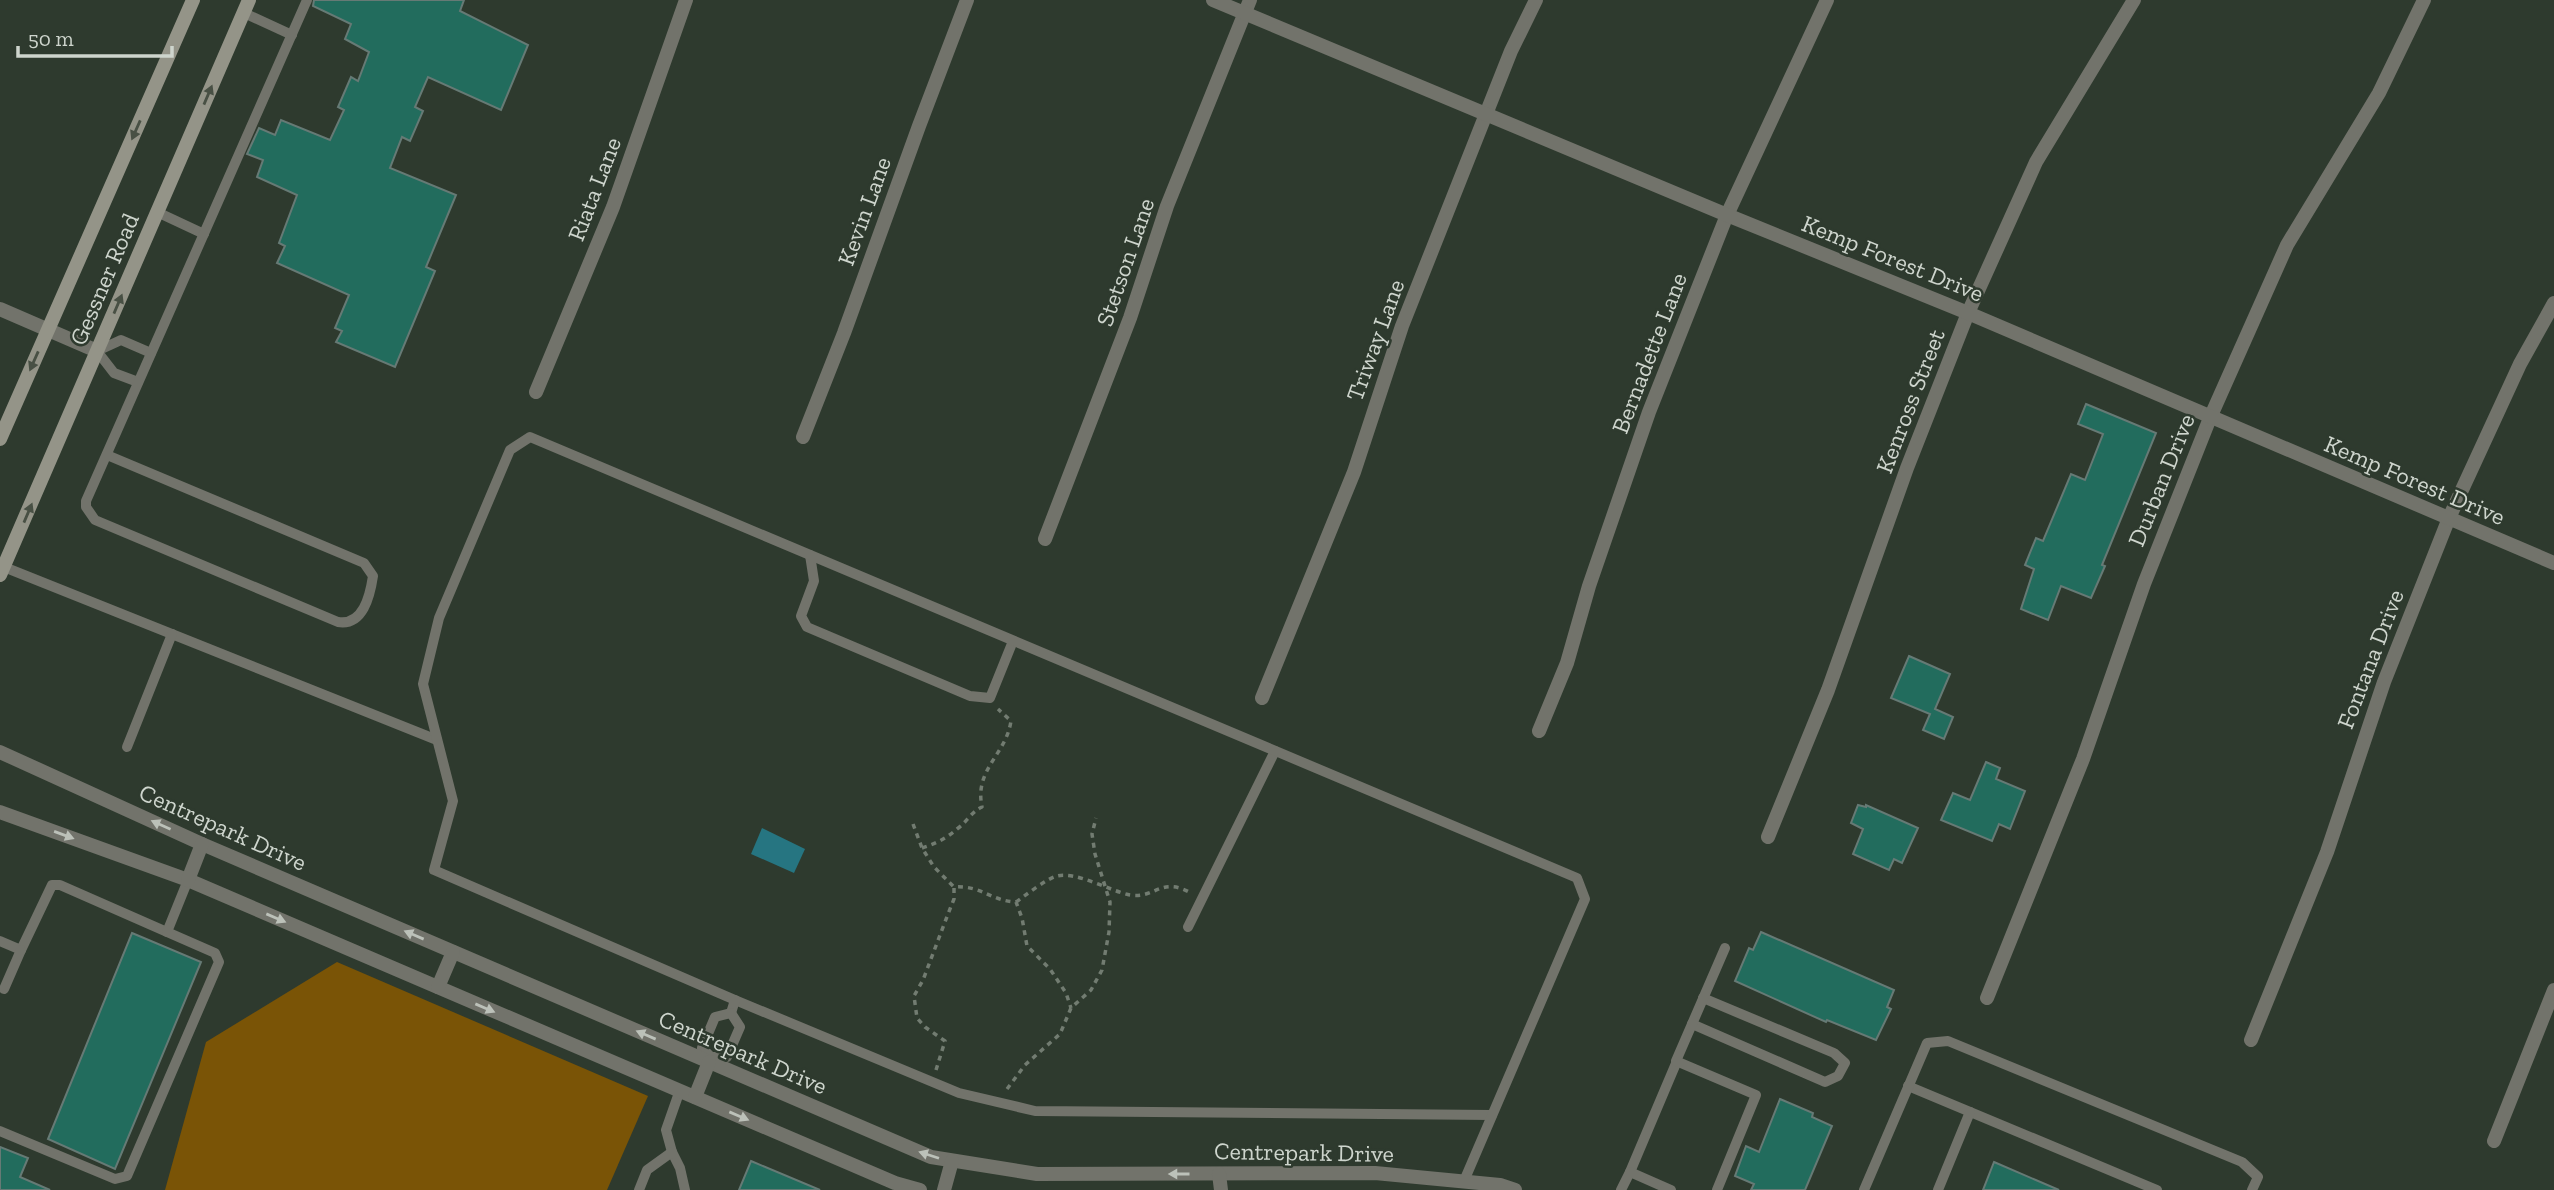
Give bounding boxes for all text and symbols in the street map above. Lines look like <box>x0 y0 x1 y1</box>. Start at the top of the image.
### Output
scale bar <box>18 14 172 58</box>
text: 50 m <box>28 26 74 51</box>
one-way arrow <box>202 85 214 105</box>
one-way arrow <box>130 120 141 141</box>
street label: Riata Lane <box>561 133 627 245</box>
street label: Kevin Lane <box>831 153 897 269</box>
street label: Stetson Lane <box>1090 194 1160 330</box>
street label: Kemp Forest Drive <box>1798 208 1988 308</box>
street label: Gessner Road <box>63 209 145 349</box>
street label: Bernadette Lane <box>1605 268 1693 438</box>
street label: Triway Lane <box>1340 275 1410 405</box>
one-way arrow <box>112 294 124 314</box>
street label: Kenross Street <box>1869 325 1951 477</box>
one-way arrow <box>28 350 39 371</box>
street label: Durban Drive <box>2121 409 2201 551</box>
street label: Kemp Forest Drive <box>2320 429 2510 531</box>
one-way arrow <box>22 502 33 523</box>
street label: Fontana Drive <box>2330 585 2410 733</box>
street label: Centrepark Drive <box>135 777 311 877</box>
one-way arrow <box>151 819 171 831</box>
one-way arrow <box>54 830 75 841</box>
one-way arrow <box>266 912 286 924</box>
one-way arrow <box>404 929 425 940</box>
one-way arrow <box>475 1002 496 1013</box>
street label: Centrepark Drive <box>655 1003 831 1101</box>
one-way arrow <box>636 1029 656 1041</box>
one-way arrow <box>729 1111 750 1122</box>
street label: Centrepark Drive <box>1214 1136 1394 1168</box>
one-way arrow <box>918 1149 939 1160</box>
one-way arrow <box>1167 1168 1189 1180</box>

